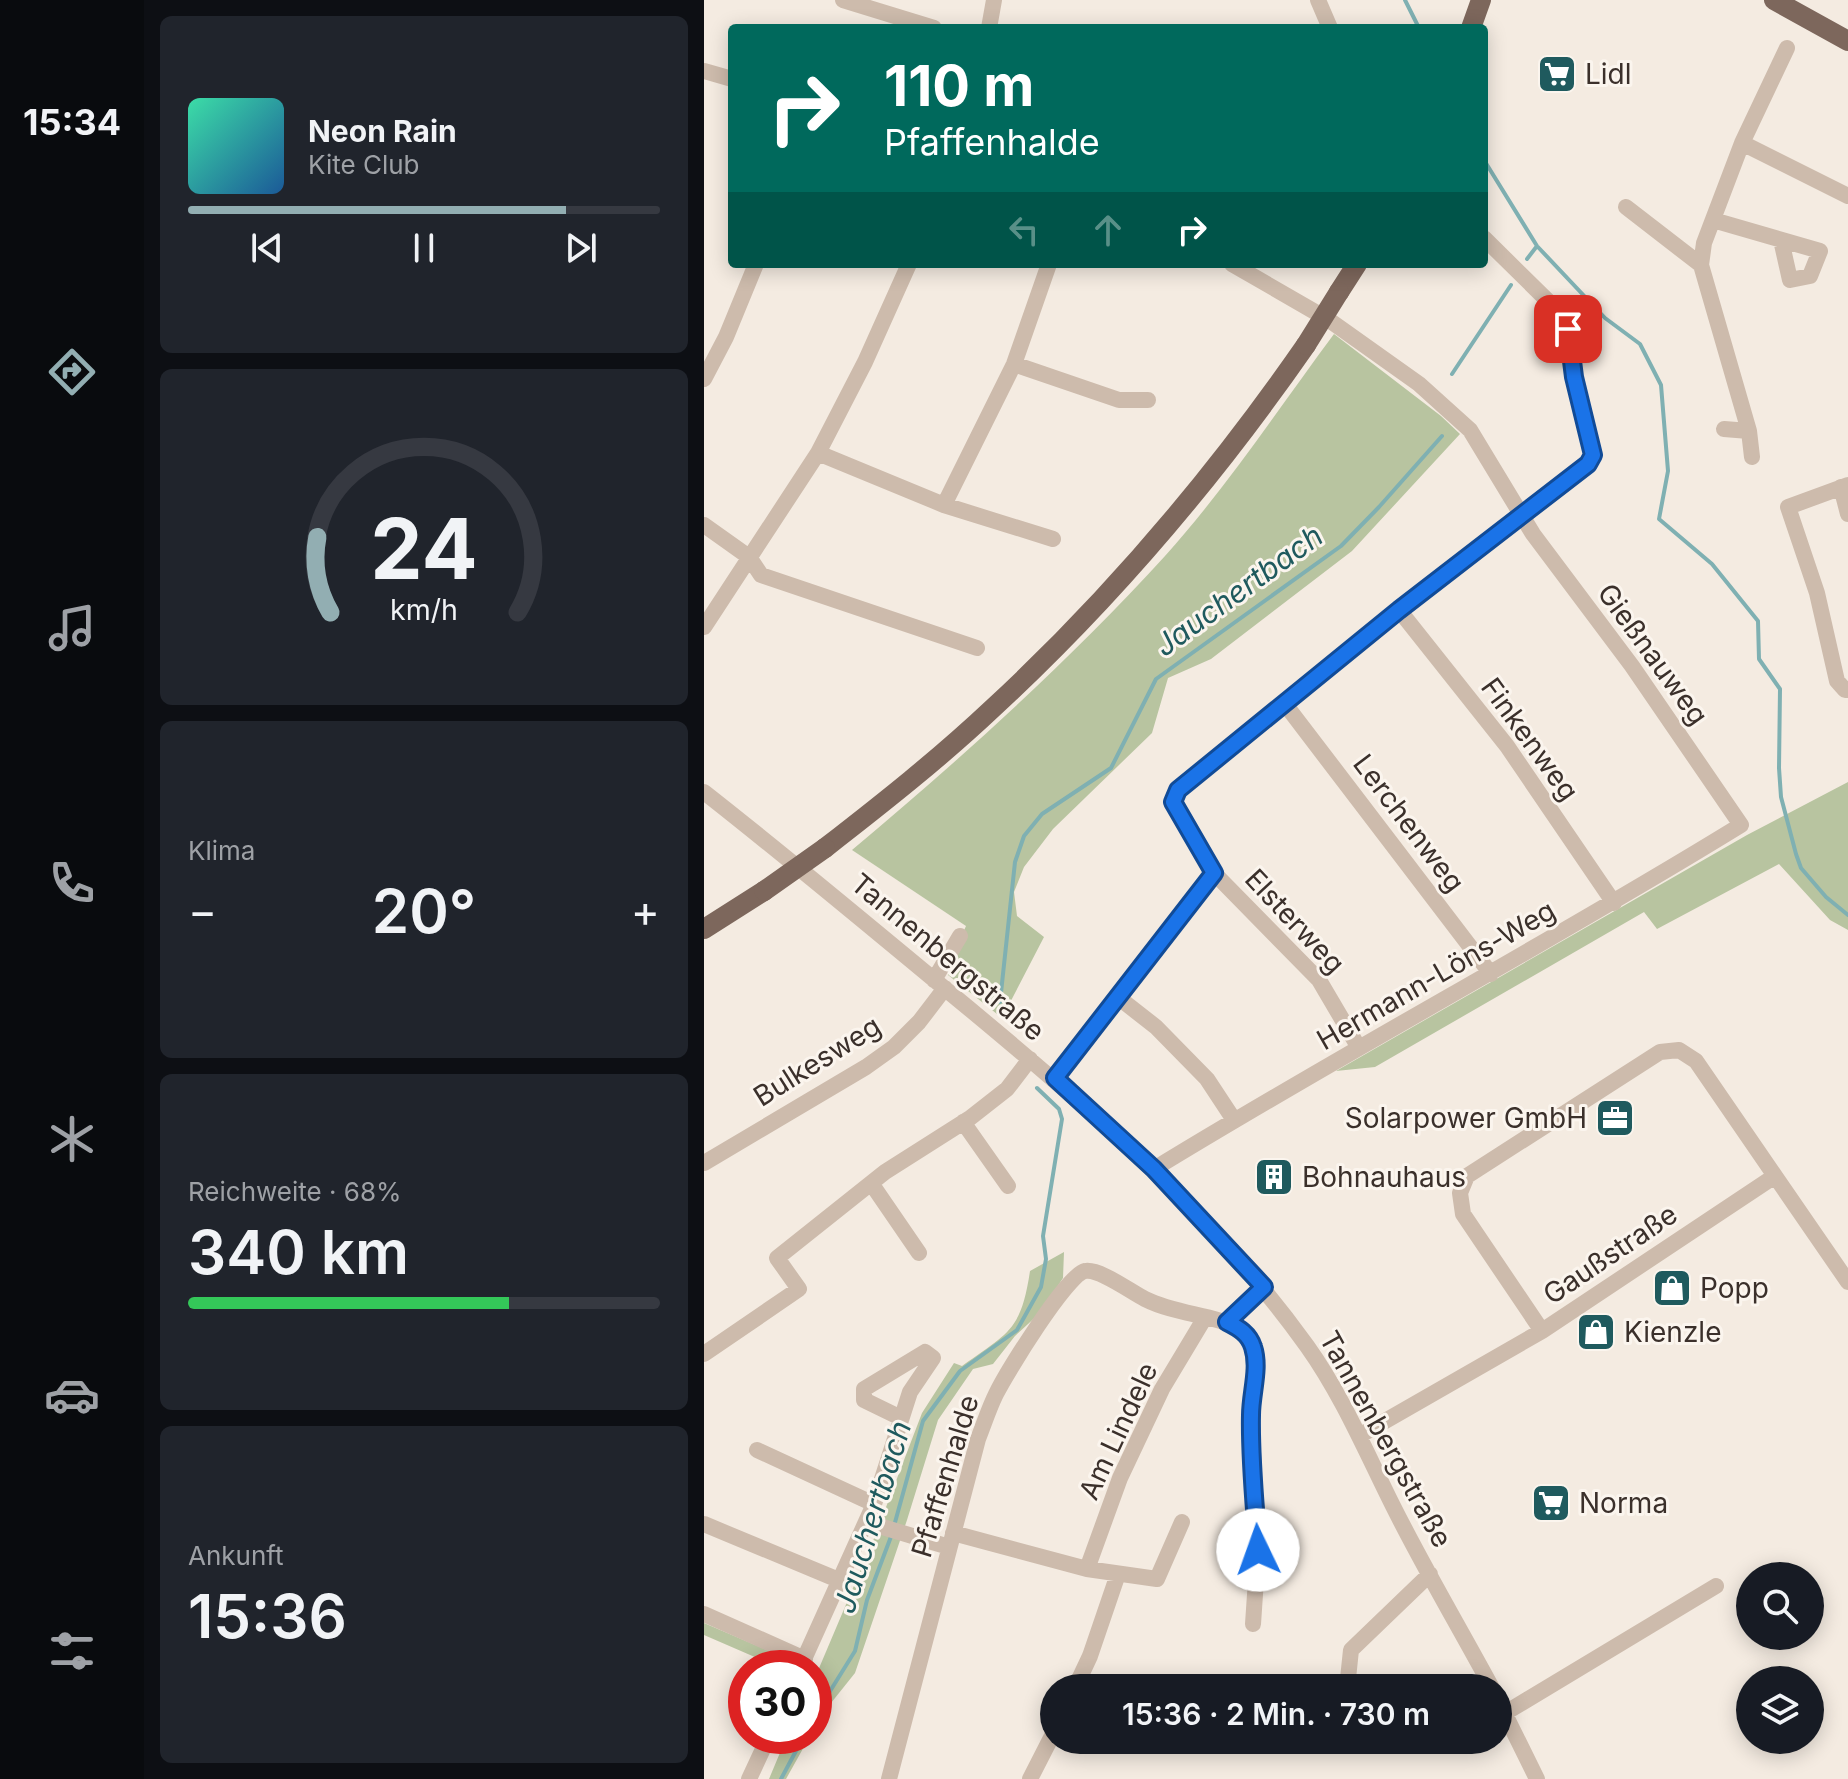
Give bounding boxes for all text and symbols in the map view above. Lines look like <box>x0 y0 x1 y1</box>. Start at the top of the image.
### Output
text: 110 m <box>884 52 1034 120</box>
supermarket icon: Lidl <box>1536 53 1578 95</box>
icon: right <box>752 56 856 160</box>
place label: Lidl <box>1585 57 1632 91</box>
text: 15:34 <box>23 100 121 144</box>
text: Neon Rain <box>308 113 457 149</box>
text: Pfaffenhalde <box>884 120 1100 164</box>
text: Kite Club <box>308 149 419 180</box>
icon: left <box>1002 208 1046 252</box>
icon: ahead <box>1086 208 1130 252</box>
icon: right <box>1170 208 1214 252</box>
icon: previous <box>245 226 289 270</box>
icon: pause <box>402 226 446 270</box>
icon: next <box>559 226 603 270</box>
pin <box>1534 295 1602 363</box>
icon: arrive <box>1546 307 1590 351</box>
icon: directions <box>44 344 100 400</box>
text: 24 <box>370 497 478 598</box>
water label: Jauchertbach <box>1147 517 1329 663</box>
street label: Gießnauweg <box>1590 577 1716 731</box>
text: km/h <box>390 592 458 627</box>
icon: music <box>44 600 100 656</box>
street label: Finkenweg <box>1474 671 1586 807</box>
street label: Lerchenweg <box>1346 747 1472 899</box>
text: Klima <box>188 835 255 866</box>
icon: phone <box>44 855 100 911</box>
street label: Elsterweg <box>1238 862 1352 980</box>
street label: Tannenbergstraße <box>844 866 1052 1048</box>
text: 20° <box>372 875 476 947</box>
text: − <box>188 884 217 938</box>
text: + <box>631 884 660 938</box>
street label: Hermann-Löns-Weg <box>1311 893 1561 1057</box>
street label: Bulkesweg <box>747 1009 887 1113</box>
office icon: Solarpower GmbH <box>1594 1097 1636 1139</box>
place label: Solarpower GmbH <box>1345 1101 1587 1135</box>
icon: climate <box>44 1111 100 1167</box>
building icon: Bohnauhaus <box>1253 1156 1295 1198</box>
place label: Bohnauhaus <box>1302 1160 1466 1194</box>
text: Reichweite · 68% <box>188 1176 402 1207</box>
street label: Gaußstraße <box>1537 1197 1683 1311</box>
text: 340 km <box>188 1216 409 1288</box>
shop icon: Popp <box>1651 1267 1693 1309</box>
place label: Popp <box>1700 1271 1769 1305</box>
shop icon: Kienzle <box>1575 1311 1617 1353</box>
place label: Kienzle <box>1624 1315 1721 1349</box>
street label: Tannenbergstraße <box>1312 1325 1460 1553</box>
street label: Am Lindele <box>1071 1357 1165 1505</box>
icon: car <box>44 1367 100 1423</box>
street label: Pfaffenhalde <box>904 1391 986 1561</box>
water label: Jauchertbach <box>826 1416 918 1617</box>
supermarket icon: Norma <box>1530 1482 1572 1524</box>
place label: Norma <box>1579 1486 1668 1520</box>
position arrow <box>1216 1508 1300 1592</box>
text: Ankunft <box>188 1540 284 1571</box>
map controls <box>1736 1562 1824 1754</box>
button: search <box>1736 1562 1824 1650</box>
text: 15:36 <box>188 1580 347 1652</box>
icon: filters <box>44 1623 100 1679</box>
speed limit sign: 30 <box>728 1650 832 1754</box>
button: layers <box>1736 1666 1824 1754</box>
text: 15:36 · 2 Min. · 730 m <box>1122 1696 1430 1732</box>

